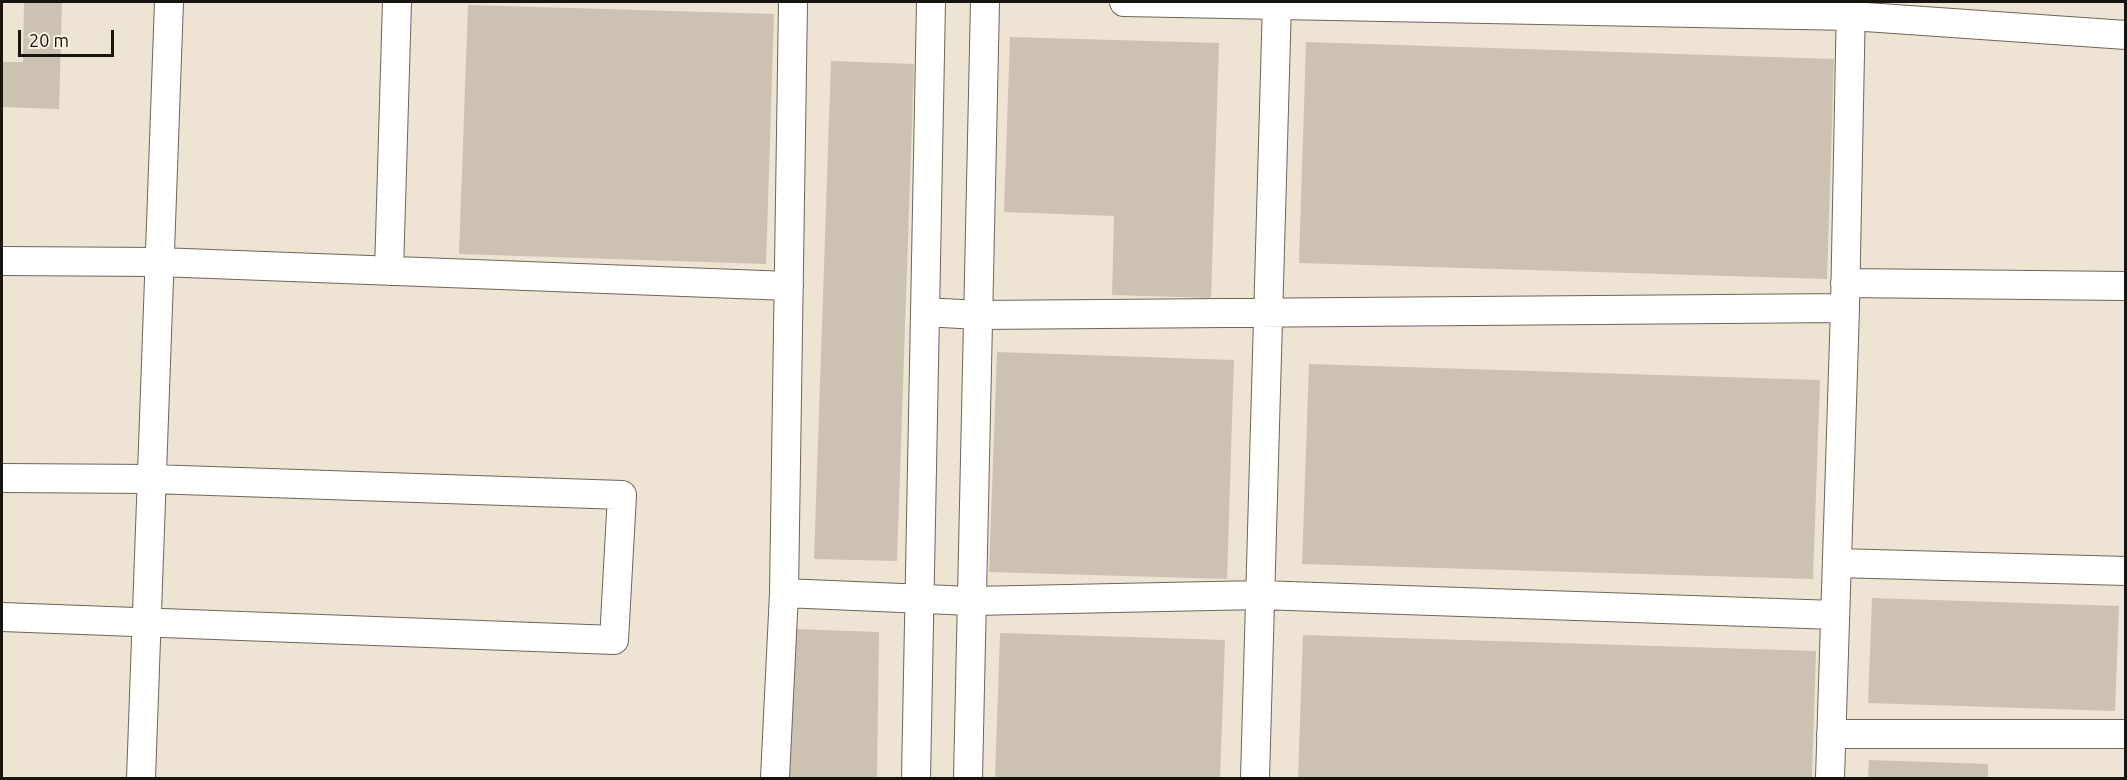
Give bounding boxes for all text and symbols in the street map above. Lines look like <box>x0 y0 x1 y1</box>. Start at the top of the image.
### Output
scale bar <box>21 18 117 56</box>
text: 20 m <box>29 30 69 50</box>

